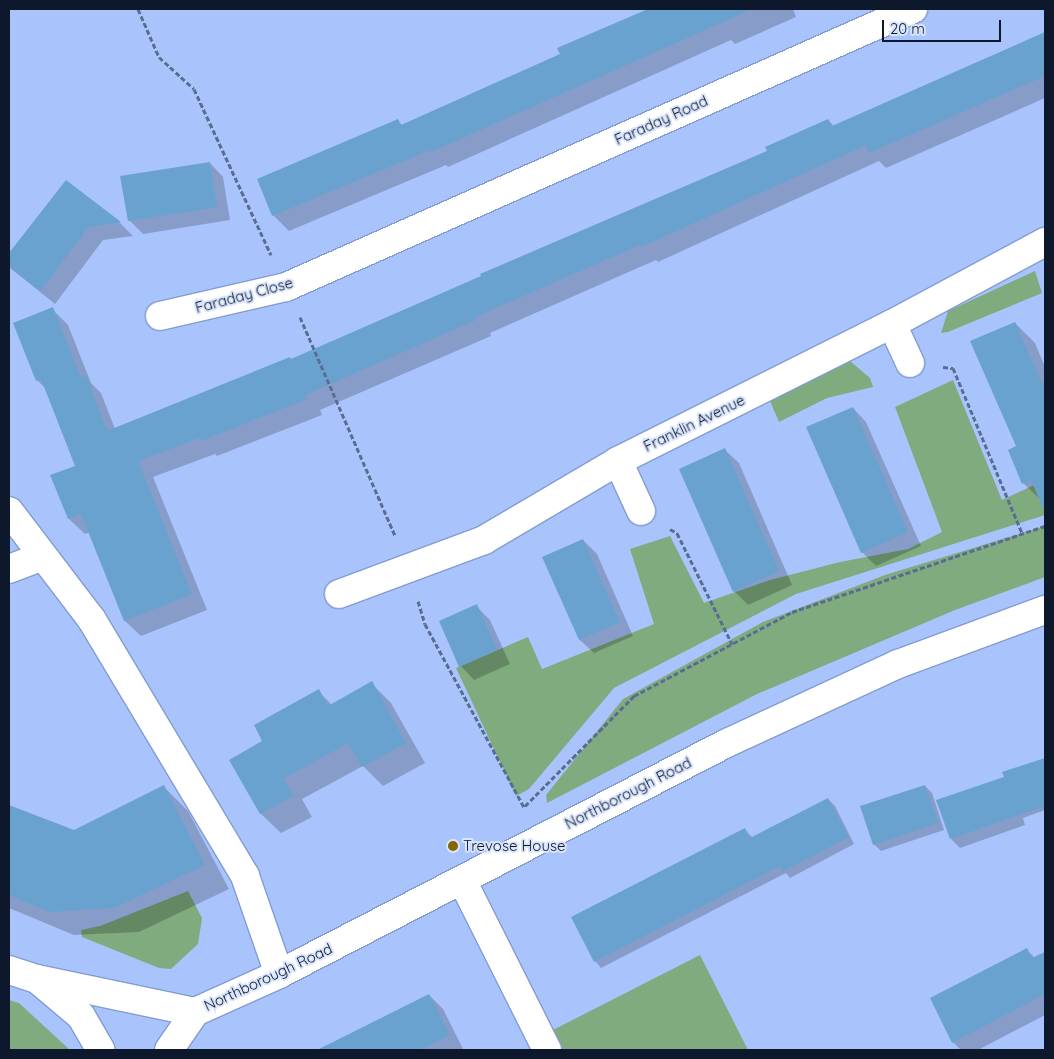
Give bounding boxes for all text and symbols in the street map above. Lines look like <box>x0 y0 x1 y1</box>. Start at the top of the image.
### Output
scale bar <box>884 10 1003 42</box>
text: 20 m <box>890 19 925 38</box>
street label: Faraday Road <box>612 91 710 149</box>
street label: Faraday Close <box>193 273 295 317</box>
street label: Franklin Avenue <box>640 391 748 455</box>
street label: Northborough Road <box>562 753 694 833</box>
place label: Trevose House <box>463 837 565 855</box>
marker: Trevose House <box>447 840 459 852</box>
street label: Northborough Road <box>201 939 335 1015</box>

